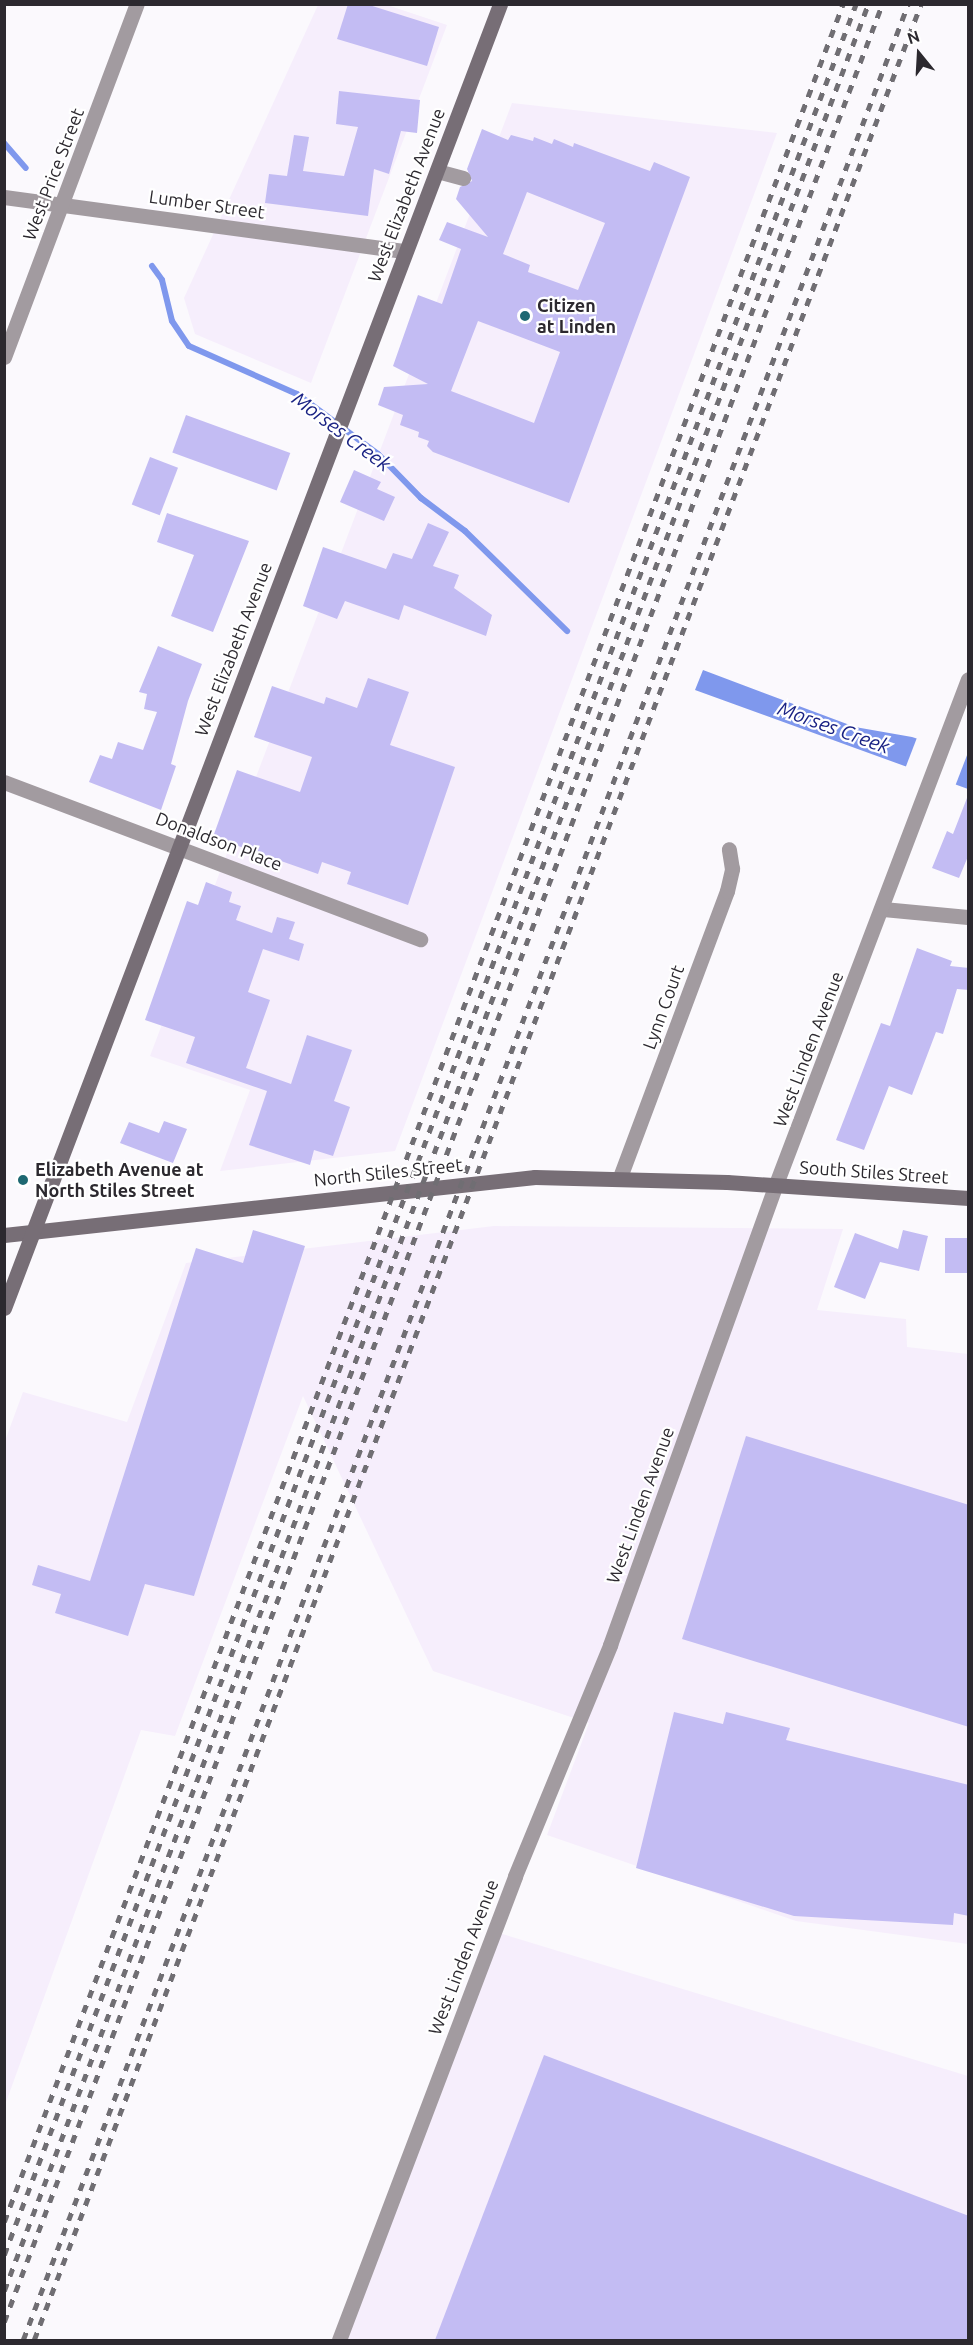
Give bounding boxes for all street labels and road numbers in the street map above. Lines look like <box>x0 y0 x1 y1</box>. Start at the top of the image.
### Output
street label: West Price Street <box>18 105 88 243</box>
street label: West Elizabeth Avenue <box>363 105 449 285</box>
street label: Lumber Street <box>148 185 266 223</box>
street label: West Elizabeth Avenue <box>190 559 276 739</box>
street label: Donaldson Place <box>153 807 285 875</box>
street label: Lynn Court <box>638 962 688 1052</box>
street label: West Linden Avenue <box>768 968 848 1130</box>
street label: North Stiles Street <box>313 1153 463 1191</box>
street label: South Stiles Street <box>799 1156 949 1188</box>
street label: West Linden Avenue <box>602 1424 678 1586</box>
street label: West Linden Avenue <box>423 1876 503 2038</box>

